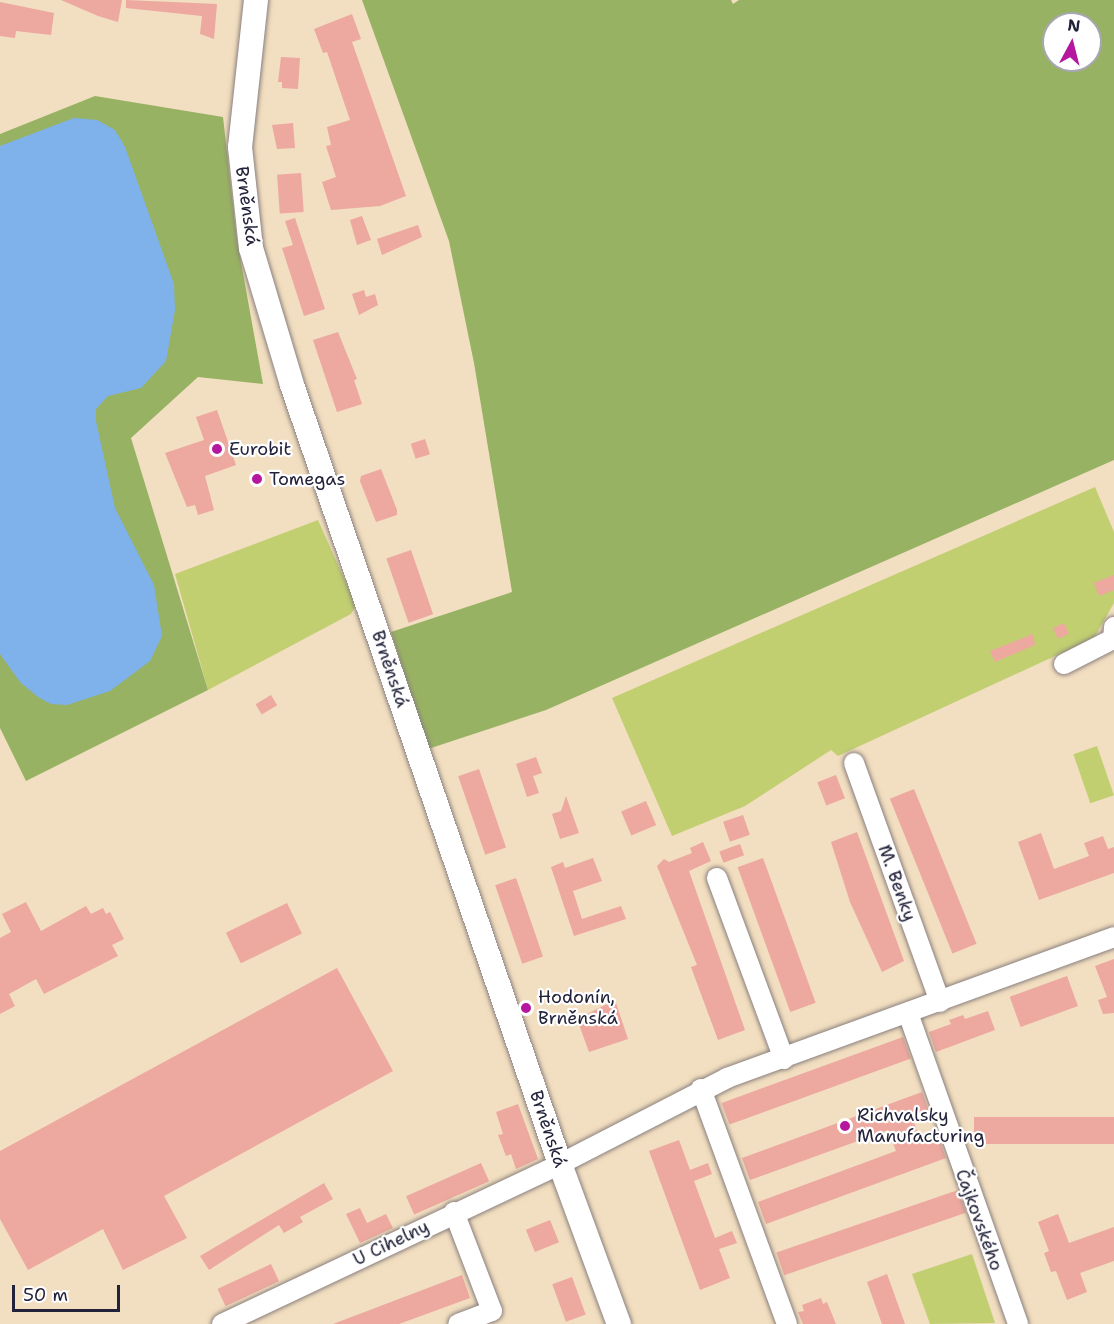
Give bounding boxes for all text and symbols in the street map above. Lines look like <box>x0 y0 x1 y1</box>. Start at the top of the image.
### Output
north arrow <box>1042 12 1102 72</box>
text: N <box>1066 14 1082 37</box>
street label: Brněnská <box>231 165 263 247</box>
place label: Eurobit <box>229 438 291 460</box>
marker: Eurobit <box>210 442 224 456</box>
place label: Tomegas <box>269 468 345 490</box>
marker: Tomegas <box>250 472 264 486</box>
street label: Brněnská <box>367 628 413 710</box>
street label: M. Benky <box>873 842 921 924</box>
place label: Hodonín, Brněnská <box>538 987 618 1030</box>
marker: Hodonín, Brněnská <box>519 1001 533 1015</box>
street label: Brněnská <box>525 1088 571 1170</box>
place label: Richvalsky Manufacturing <box>857 1105 984 1148</box>
marker: Richvalsky Manufacturing <box>838 1119 852 1133</box>
street label: Čajkovského <box>951 1166 1007 1274</box>
street label: U Cihelny <box>350 1215 432 1271</box>
scale bar <box>15 1273 123 1311</box>
text: 50 m <box>23 1283 68 1307</box>

